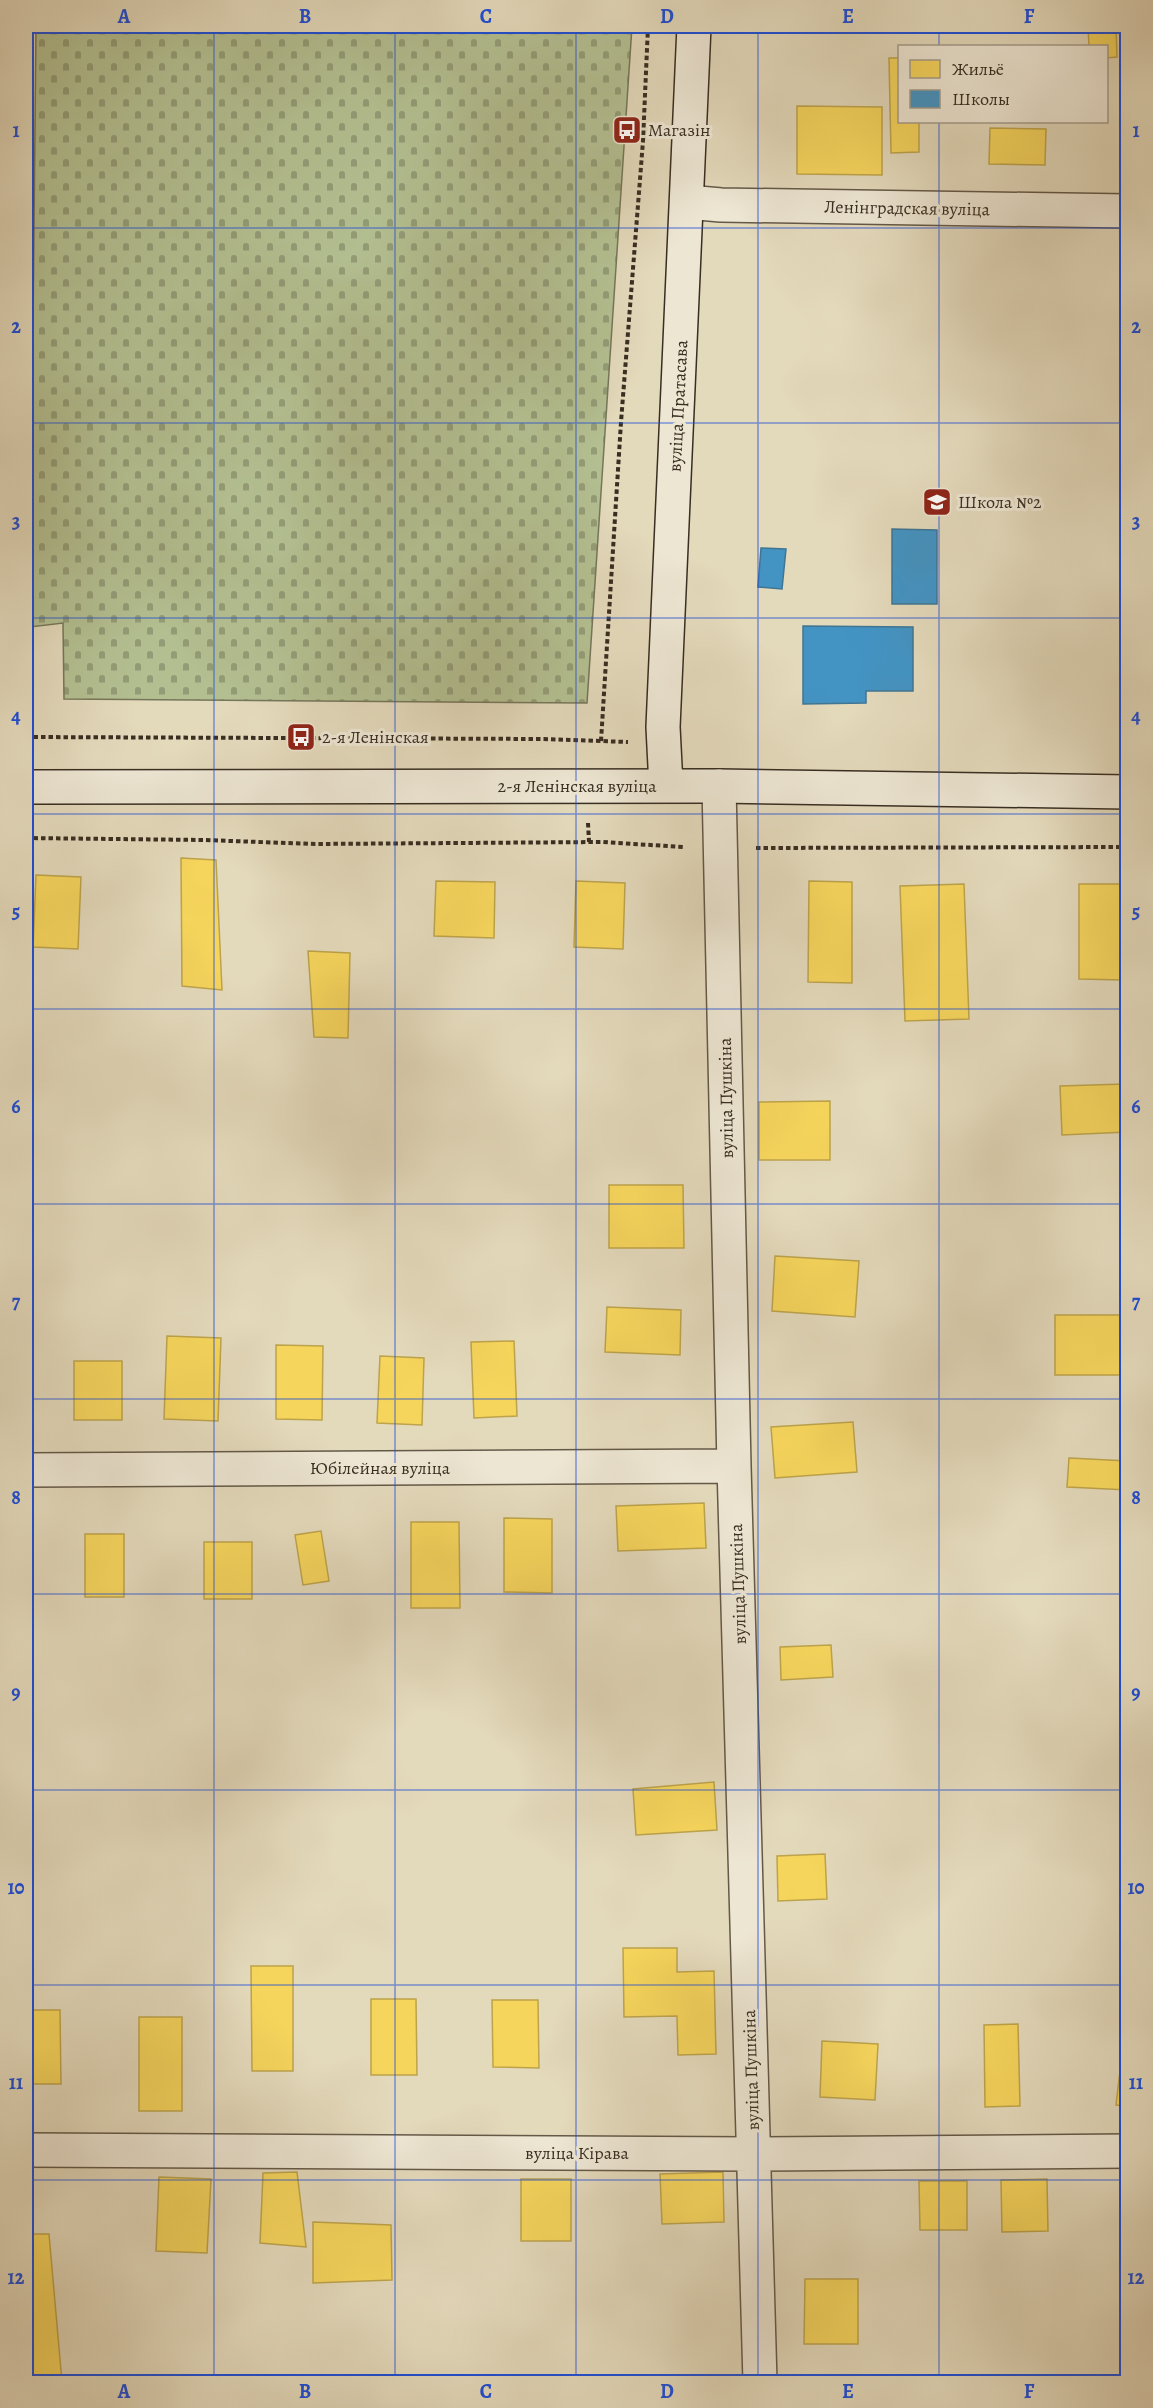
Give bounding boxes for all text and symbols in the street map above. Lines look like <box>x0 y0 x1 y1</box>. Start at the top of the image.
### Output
text: A <box>117 3 131 30</box>
text: B <box>299 3 311 30</box>
text: C <box>480 3 492 30</box>
text: D <box>660 3 674 30</box>
text: E <box>842 3 854 30</box>
text: F <box>1024 3 1035 30</box>
legend <box>898 45 1108 123</box>
text: Жильё <box>952 57 1004 81</box>
text: Школы <box>952 87 1010 111</box>
bus stop icon: Магазін <box>611 114 643 146</box>
text: 1 <box>12 117 20 144</box>
text: 1 <box>1132 117 1140 144</box>
place label: Магазін <box>648 118 710 142</box>
street label: Ленінградская вуліца <box>824 195 991 221</box>
text: 2 <box>11 313 21 340</box>
text: 2 <box>1131 313 1141 340</box>
street label: вуліца Пратасава <box>663 339 693 473</box>
school or university icon: Школа №2 <box>921 486 953 518</box>
place label: Школа №2 <box>958 490 1042 514</box>
text: 3 <box>12 508 20 535</box>
text: 3 <box>1132 508 1140 535</box>
text: 4 <box>11 703 21 730</box>
text: 4 <box>1131 703 1141 730</box>
bus stop icon: 2-я Ленінская <box>285 721 317 753</box>
place label: 2-я Ленінская <box>322 725 429 749</box>
street label: 2-я Ленінская вуліца <box>497 774 657 798</box>
text: 5 <box>12 898 20 925</box>
text: 5 <box>1132 898 1140 925</box>
street label: вуліца Пушкіна <box>713 1037 739 1159</box>
text: 6 <box>11 1093 21 1120</box>
text: 6 <box>1131 1093 1141 1120</box>
text: 7 <box>12 1288 21 1315</box>
text: 7 <box>1132 1288 1141 1315</box>
street label: Юбілейная вуліца <box>310 1456 451 1480</box>
text: 8 <box>11 1484 21 1511</box>
text: 8 <box>1131 1484 1141 1511</box>
street label: вуліца Пушкіна <box>724 1522 752 1645</box>
text: 9 <box>11 1679 21 1706</box>
text: 9 <box>1131 1679 1141 1706</box>
text: 10 <box>7 1874 25 1901</box>
text: 10 <box>1127 1874 1145 1901</box>
street label: вуліца Пушкіна <box>737 2008 765 2131</box>
text: 11 <box>9 2069 23 2096</box>
text: 11 <box>1129 2069 1143 2096</box>
street label: вуліца Кірава <box>525 2141 630 2165</box>
text: 12 <box>8 2264 25 2291</box>
text: 12 <box>1128 2264 1145 2291</box>
text: A <box>117 2378 131 2405</box>
text: B <box>299 2378 311 2405</box>
text: C <box>480 2378 492 2405</box>
text: D <box>660 2378 674 2405</box>
text: E <box>842 2378 854 2405</box>
text: F <box>1024 2378 1035 2405</box>

